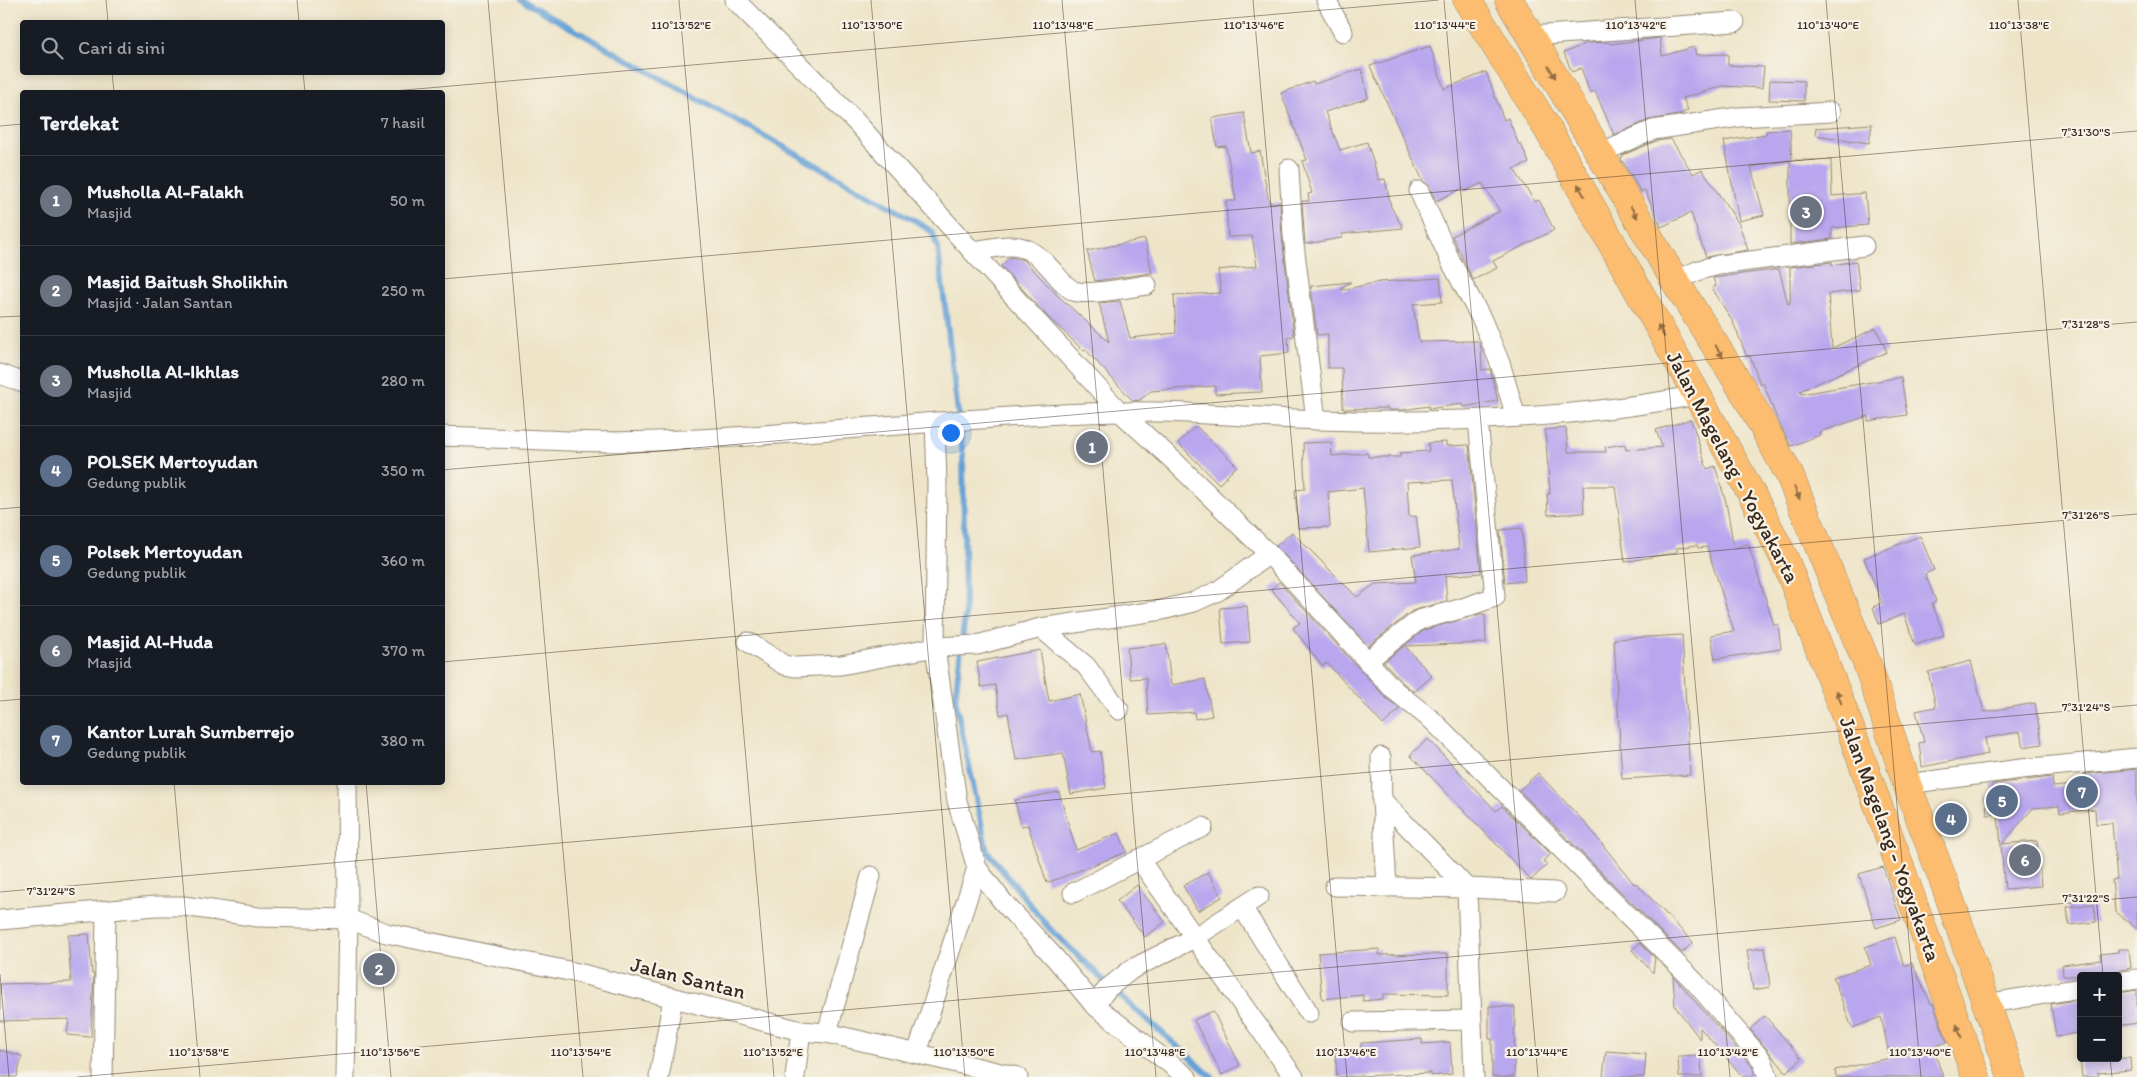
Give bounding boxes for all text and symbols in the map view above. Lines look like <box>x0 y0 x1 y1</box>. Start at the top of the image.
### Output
text: 110°13'52"E <box>651 18 711 32</box>
text: 110°13'50"E <box>841 18 903 32</box>
text: 110°13'48"E <box>1032 18 1094 32</box>
text: 110°13'46"E <box>1224 18 1285 32</box>
text: 110°13'44"E <box>1414 18 1476 32</box>
text: 110°13'42"E <box>1606 18 1667 32</box>
text: 110°13'40"E <box>1797 18 1859 32</box>
text: 110°13'38"E <box>1989 18 2050 32</box>
search box <box>20 20 445 75</box>
icon: search <box>38 34 66 62</box>
text: Cari di sini <box>78 36 165 59</box>
one-way arrow <box>1547 66 1556 79</box>
text: Terdekat <box>40 110 119 135</box>
text: 7 hasil <box>381 113 425 132</box>
text: 7°31'30"S <box>2062 125 2111 139</box>
text: Musholla Al-Falakh <box>87 180 244 203</box>
one-way arrow <box>1577 183 1586 196</box>
text: 1 <box>52 191 60 210</box>
text: 50 m <box>390 191 425 210</box>
pin: 3 <box>1790 193 1822 231</box>
text: Masjid <box>87 203 132 222</box>
one-way arrow <box>1630 205 1639 219</box>
text: Masjid Baitush Sholikhin <box>87 270 288 293</box>
text: 2 <box>52 281 60 300</box>
text: 250 m <box>381 281 425 300</box>
text: Masjid · Jalan Santan <box>87 293 232 312</box>
text: 7°31'28"S <box>2062 317 2110 331</box>
one-way arrow <box>1657 324 1665 339</box>
one-way arrow <box>1714 344 1723 358</box>
street label: Jalan Magelang - Yogyakarta <box>1662 347 1805 587</box>
text: Musholla Al-Ikhlas <box>87 360 239 383</box>
text: 3 <box>52 371 60 390</box>
text: 280 m <box>381 371 425 390</box>
text: Masjid <box>87 383 132 402</box>
your location <box>938 420 964 446</box>
pin: 1 <box>1076 428 1108 466</box>
text: POLSEK Mertoyudan <box>87 450 258 473</box>
text: 4 <box>51 461 61 480</box>
text: 350 m <box>381 461 425 480</box>
text: Gedung publik <box>87 473 186 492</box>
one-way arrow <box>1794 486 1802 500</box>
text: 7°31'26"S <box>2062 508 2110 522</box>
text: Polsek Mertoyudan <box>87 540 242 563</box>
text: 5 <box>52 551 60 570</box>
text: 360 m <box>381 551 425 570</box>
text: Gedung publik <box>87 563 186 582</box>
text: Masjid Al-Huda <box>87 630 213 653</box>
text: 6 <box>52 641 60 660</box>
text: 370 m <box>381 641 425 660</box>
text: Masjid <box>87 653 132 672</box>
one-way arrow <box>1835 689 1843 704</box>
text: 7°31'24"S <box>2062 700 2110 714</box>
street label: Jalan Magelang - Yogyakarta <box>1834 713 1946 965</box>
text: Kantor Lurah Sumberrejo <box>87 720 294 743</box>
text: 7 <box>52 731 60 750</box>
text: 380 m <box>381 731 425 750</box>
text: Gedung publik <box>87 743 186 762</box>
pin: 7 <box>2066 773 2098 811</box>
pin: 5 <box>1986 782 2018 820</box>
pin: 4 <box>1935 800 1967 838</box>
pin: 6 <box>2009 841 2041 879</box>
text: 7°31'24"S <box>27 884 75 898</box>
text: 7°31'22"S <box>2062 891 2110 905</box>
pin: 2 <box>363 950 395 988</box>
street label: Jalan Santan <box>628 951 748 1004</box>
map controls <box>2077 972 2122 1062</box>
button: + <box>2077 972 2122 1017</box>
button: − <box>2077 1017 2122 1062</box>
one-way arrow <box>1955 1024 1962 1039</box>
text: 110°13'58"E <box>169 1045 230 1059</box>
text: 110°13'56"E <box>360 1045 420 1059</box>
text: 110°13'54"E <box>551 1045 612 1059</box>
text: 110°13'52"E <box>743 1045 803 1059</box>
text: 110°13'50"E <box>933 1045 995 1059</box>
text: 110°13'48"E <box>1124 1045 1186 1059</box>
text: 110°13'46"E <box>1316 1045 1377 1059</box>
text: 110°13'44"E <box>1506 1045 1568 1059</box>
text: 110°13'42"E <box>1698 1045 1759 1059</box>
text: 110°13'40"E <box>1889 1045 1951 1059</box>

